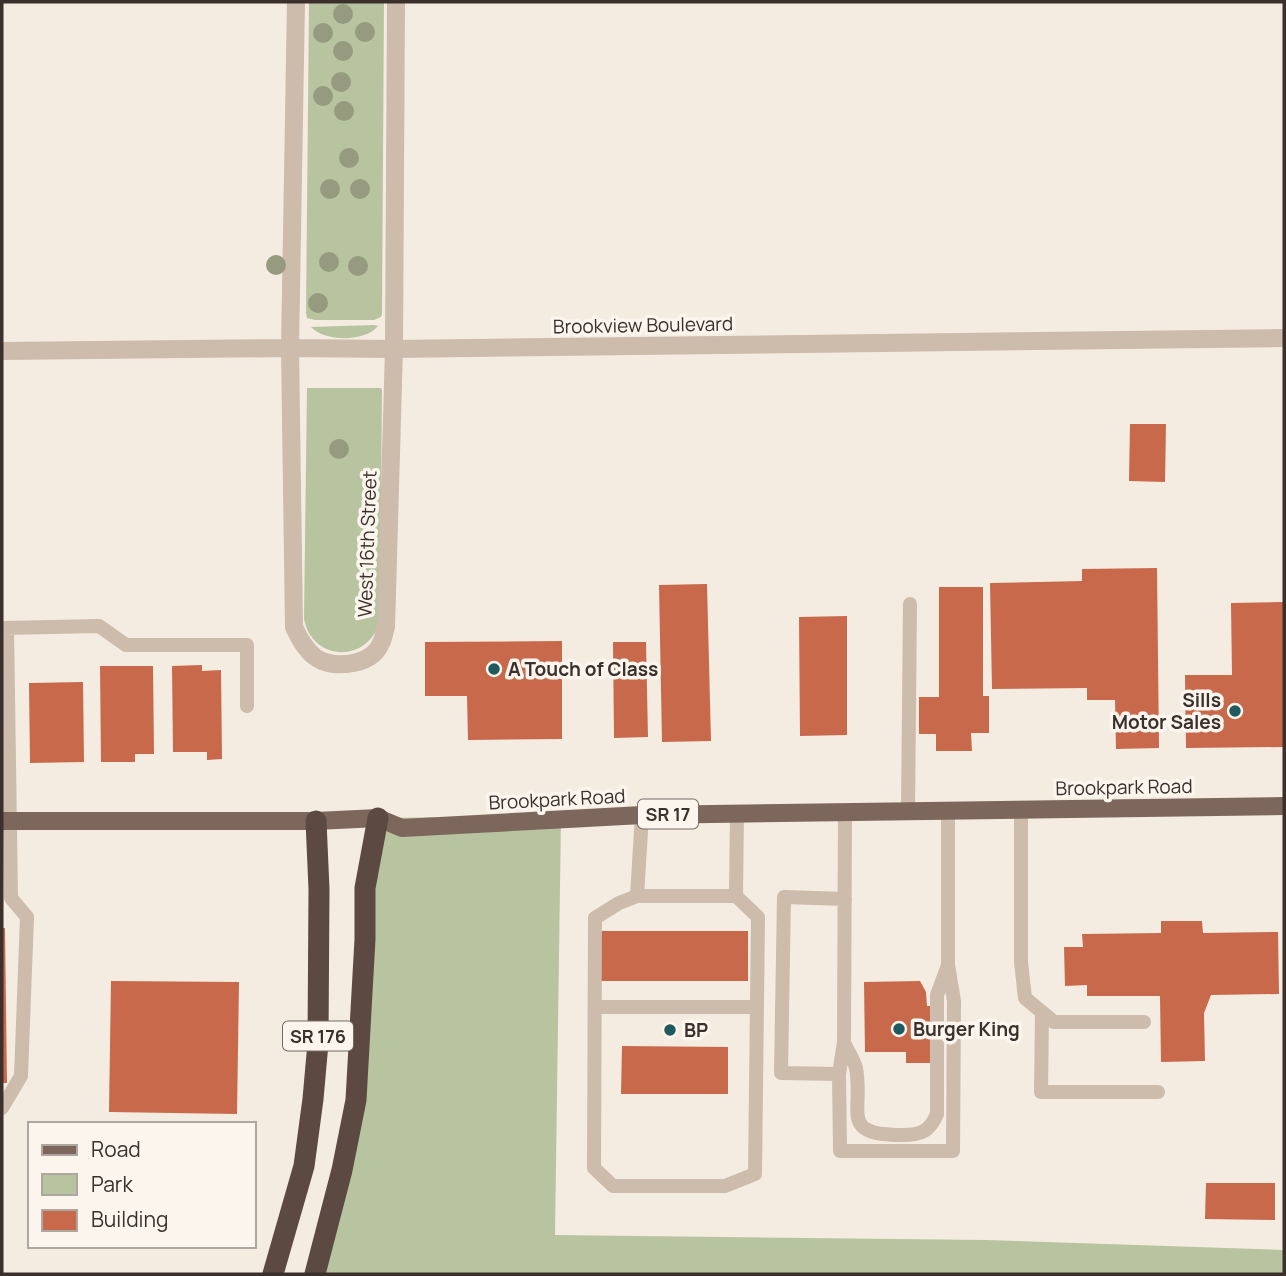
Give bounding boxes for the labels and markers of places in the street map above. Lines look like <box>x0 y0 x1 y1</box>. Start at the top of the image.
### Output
place label: A Touch of Class <box>508 656 658 682</box>
marker: A Touch of Class <box>486 661 502 677</box>
place label: Sills Motor Sales <box>1112 687 1221 735</box>
marker: Sills Motor Sales <box>1227 703 1243 719</box>
place label: Burger King <box>913 1016 1020 1042</box>
place label: BP <box>684 1017 708 1043</box>
marker: Burger King <box>891 1021 907 1037</box>
marker: BP <box>662 1022 678 1038</box>

